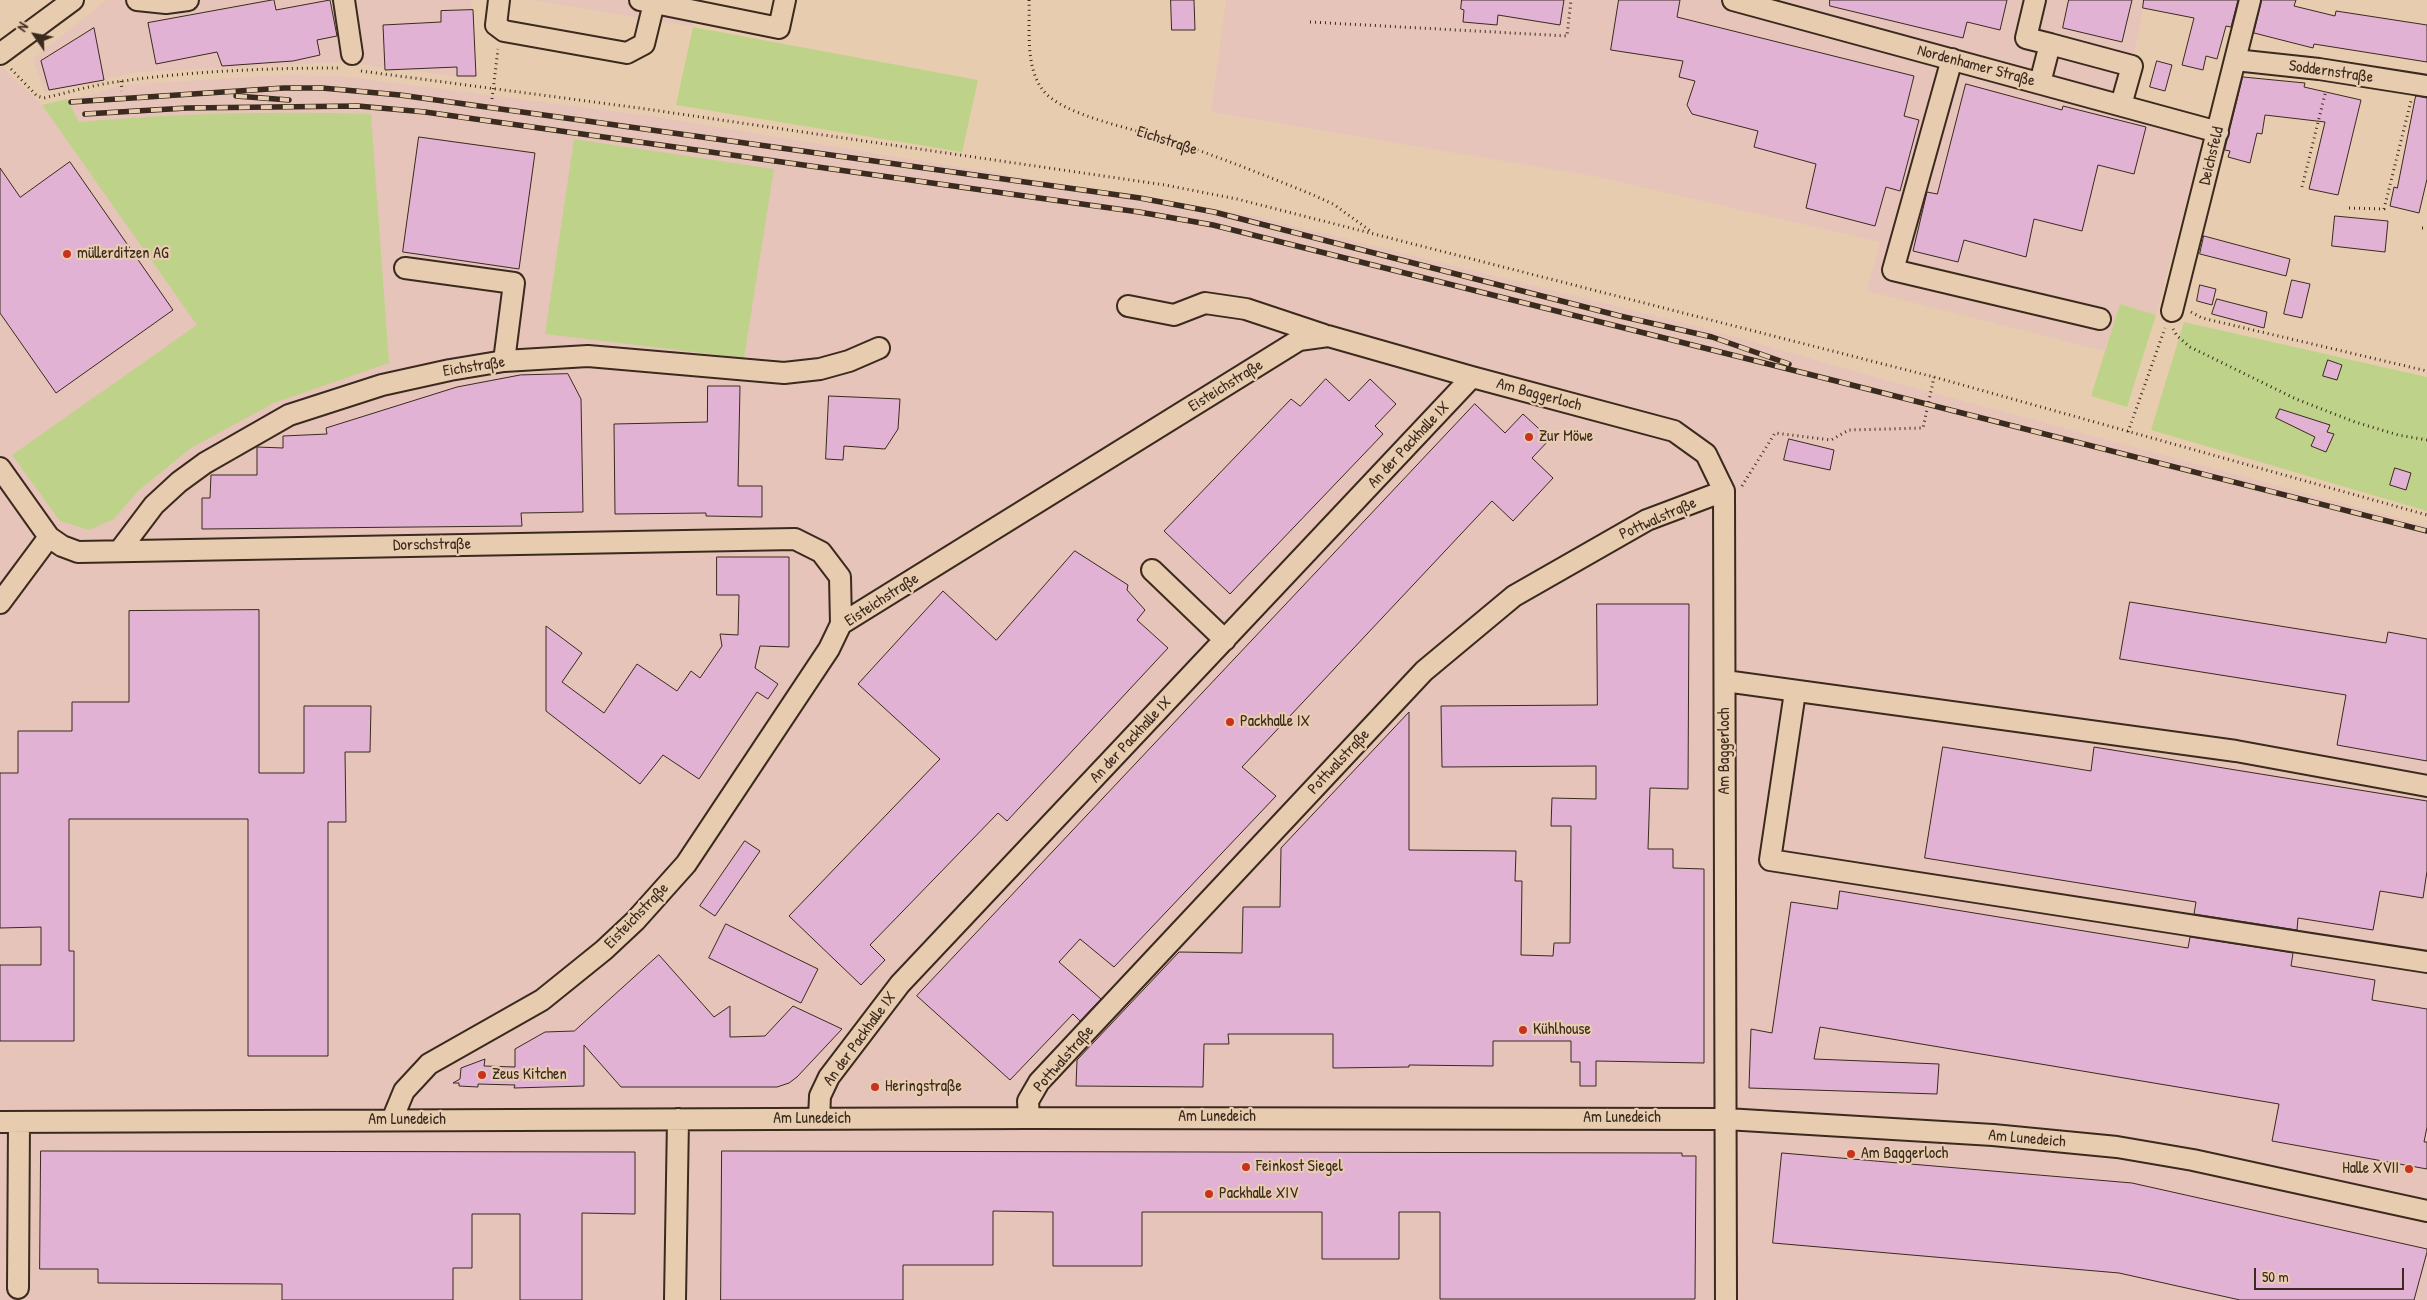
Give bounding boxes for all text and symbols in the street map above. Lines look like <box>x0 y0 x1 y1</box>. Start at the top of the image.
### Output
north arrow <box>10 10 60 60</box>
text: N <box>12 18 32 35</box>
street label: Nordenhamer Straße <box>1915 41 2037 91</box>
street label: Soddernstraße <box>2288 57 2374 87</box>
street label: Eichstraße <box>1134 122 1200 160</box>
street label: Deichsfeld <box>2196 125 2228 187</box>
place label: müllerditzen AG <box>77 244 169 264</box>
marker: müllerditzen AG <box>61 248 73 260</box>
street label: Eichstraße <box>442 353 506 381</box>
street label: Eisteichstraße <box>1185 356 1267 416</box>
street label: Am Baggerloch <box>1494 374 1584 416</box>
street label: An der Packhalle IX <box>1364 398 1454 492</box>
place label: Zur Möwe <box>1539 427 1593 447</box>
marker: Zur Möwe <box>1523 431 1535 443</box>
street label: Pottwalstraße <box>1617 494 1699 544</box>
street label: Dorschstraße <box>393 535 471 555</box>
street label: Eisteichstraße <box>841 569 923 631</box>
street label: An der Packhalle IX <box>1086 693 1176 787</box>
street label: Am Baggerloch <box>1715 707 1735 795</box>
place label: Packhalle IX <box>1240 712 1310 732</box>
marker: Packhalle IX <box>1224 716 1236 728</box>
street label: Pottwalstraße <box>1304 725 1374 799</box>
street label: Eisteichstraße <box>601 879 673 953</box>
street label: An der Packhalle IX <box>820 988 900 1090</box>
place label: Kühlhouse <box>1533 1020 1591 1040</box>
street label: Pottwalstraße <box>1030 1022 1098 1096</box>
marker: Kühlhouse <box>1517 1024 1529 1036</box>
place label: Zeus Kitchen <box>492 1065 567 1085</box>
marker: Zeus Kitchen <box>476 1069 488 1081</box>
place label: Heringstraße <box>885 1077 962 1097</box>
marker: Heringstraße <box>869 1081 881 1093</box>
street label: Am Lunedeich <box>1178 1107 1256 1127</box>
street label: Am Lunedeich <box>1583 1108 1661 1128</box>
street label: Am Lunedeich <box>773 1109 851 1129</box>
street label: Am Lunedeich <box>368 1110 446 1130</box>
street label: Am Lunedeich <box>1988 1126 2066 1152</box>
place label: Am Baggerloch <box>1861 1144 1948 1164</box>
marker: Am Baggerloch <box>1845 1148 1857 1160</box>
place label: Feinkost Siegel <box>1256 1157 1343 1177</box>
place label: Halle XVII <box>2342 1159 2399 1179</box>
marker: Feinkost Siegel <box>1240 1161 1252 1173</box>
marker: Halle XVII <box>2403 1163 2415 1175</box>
place label: Packhalle XIV <box>1219 1184 1298 1204</box>
marker: Packhalle XIV <box>1203 1188 1215 1200</box>
scale bar <box>2257 1258 2407 1290</box>
text: 50 m <box>2262 1266 2289 1287</box>

